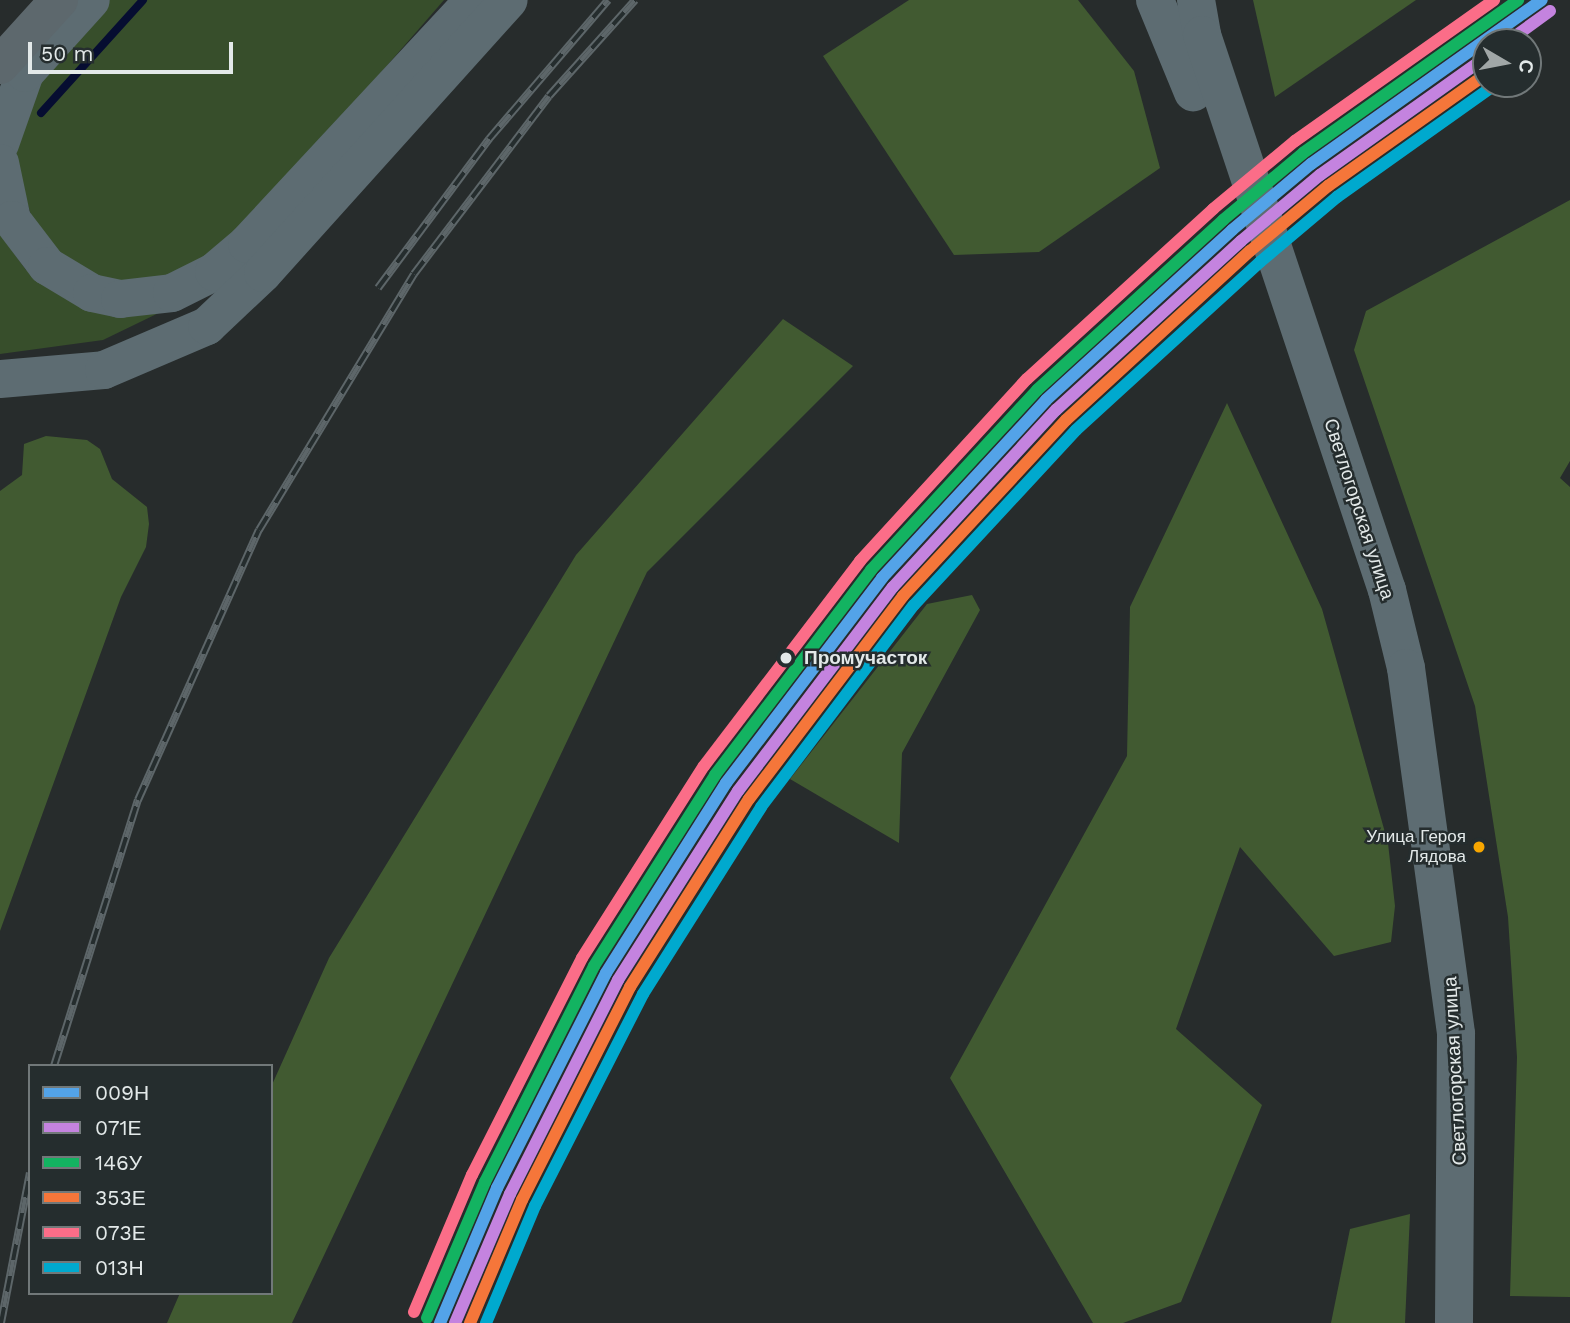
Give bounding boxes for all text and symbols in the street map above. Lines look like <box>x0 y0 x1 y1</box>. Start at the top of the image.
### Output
scale bar <box>32 28 236 72</box>
north arrow <box>1472 28 1542 98</box>
text: 50 m <box>41 41 93 66</box>
text: С <box>1514 58 1539 75</box>
street label: Светлогорская улица <box>1319 416 1399 602</box>
marker: Промучасток <box>774 646 798 670</box>
place label: Промучасток <box>804 647 927 669</box>
place label: Улица Героя Лядова <box>1366 827 1466 867</box>
marker: Улица Героя Лядова <box>1472 840 1486 854</box>
street label: Светлогорская улица <box>1439 976 1471 1166</box>
legend <box>28 1064 273 1295</box>
text: 009Н <box>95 1080 149 1105</box>
text: 071Е <box>95 1115 142 1140</box>
text: 146У <box>95 1150 142 1175</box>
text: 353Е <box>95 1185 146 1210</box>
text: 073Е <box>95 1220 146 1245</box>
text: 013Н <box>95 1255 144 1280</box>

